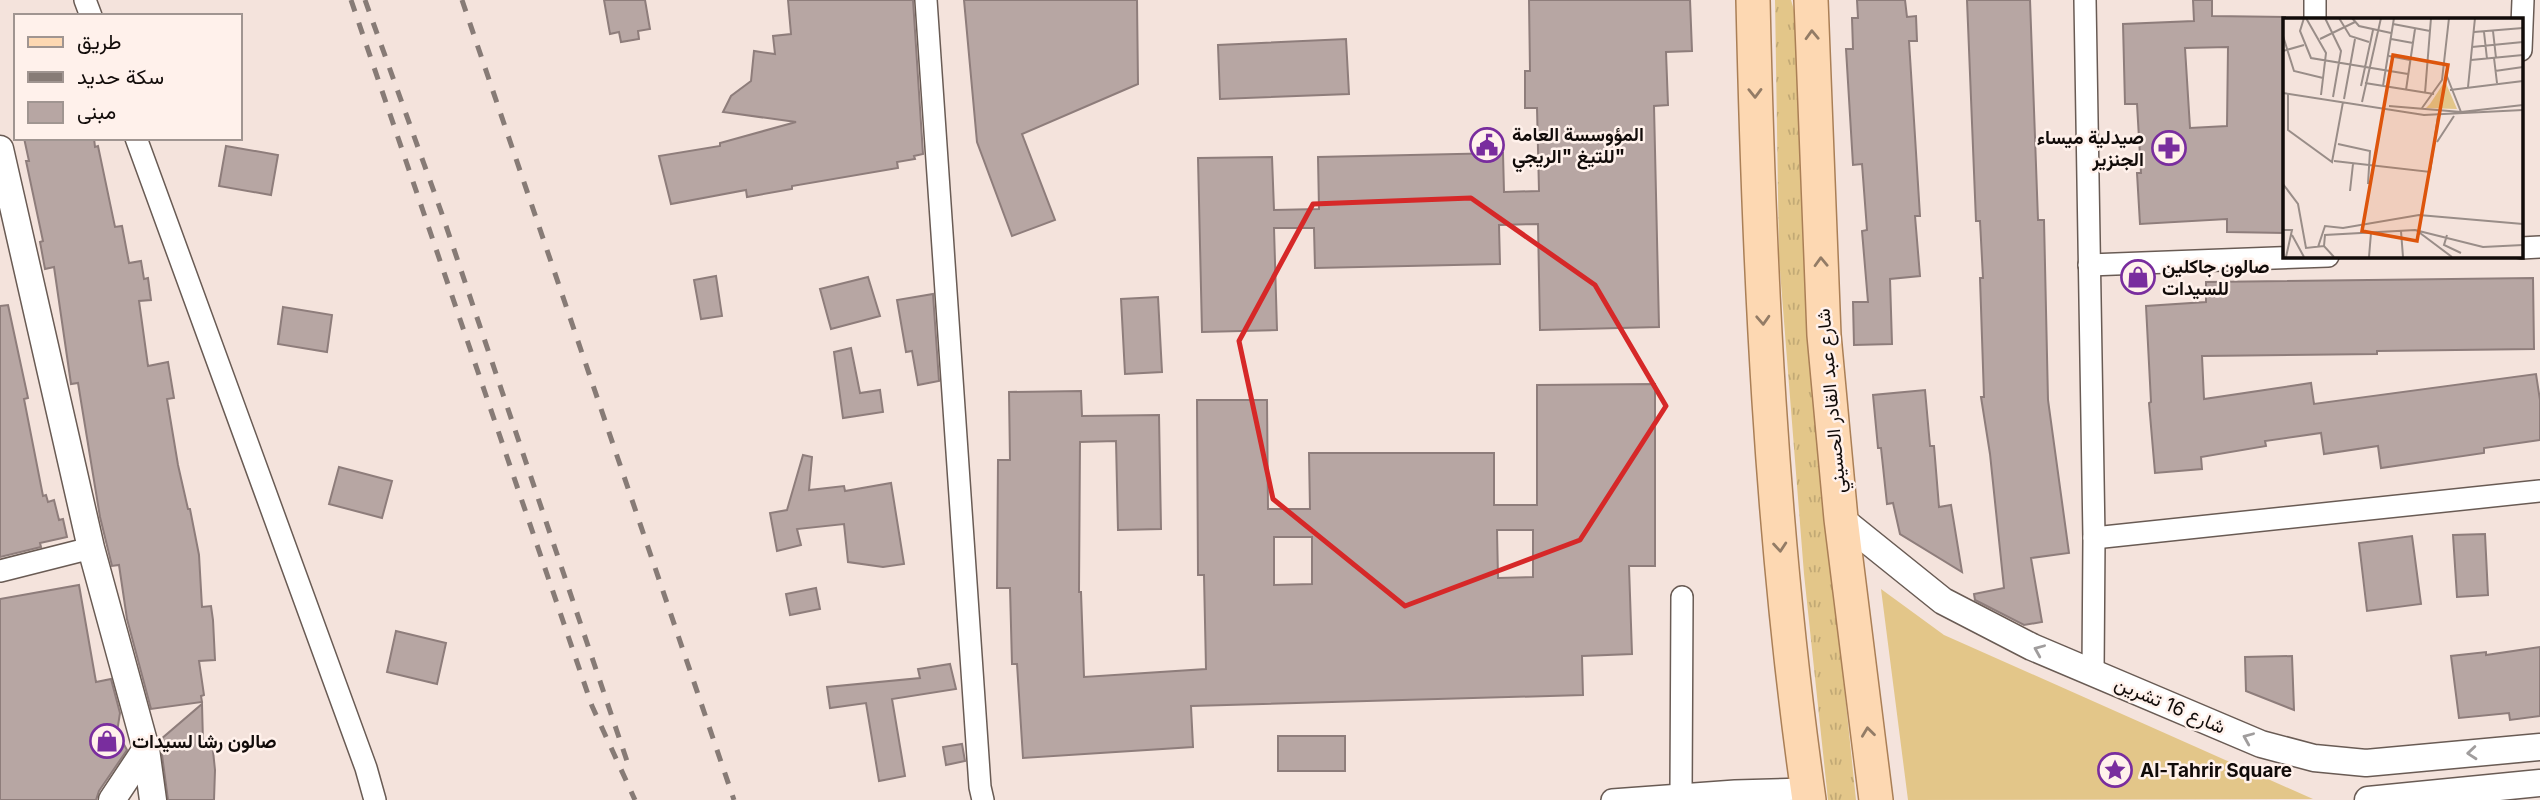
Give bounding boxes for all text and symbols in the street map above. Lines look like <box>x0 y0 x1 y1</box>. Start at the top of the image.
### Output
legend <box>14 14 242 140</box>
inset map <box>2283 18 2522 257</box>
text: طريق <box>77 29 122 55</box>
one-way arrow <box>1805 29 1820 40</box>
text: سكة حديد <box>77 64 164 89</box>
one-way arrow <box>1747 88 1763 98</box>
text: مبنى <box>77 99 116 124</box>
place label: المؤوسسة العامة للتيغ "الريجي" <box>1512 123 1644 173</box>
public building icon: المؤوسسة العامة للتيغ "الريجي" <box>1468 126 1506 164</box>
place label: صيدلية ميساء الجنزير <box>2037 126 2144 172</box>
pharmacy icon: صيدلية ميساء الجنزير <box>2150 129 2188 167</box>
place label: صالون جاكلين للسيدات <box>2162 255 2270 300</box>
one-way arrow <box>1814 257 1829 268</box>
shop icon: صالون جاكلين للسيدات <box>2119 258 2157 296</box>
street label: شارع عبد القادر الحسيني <box>1811 307 1855 494</box>
one-way arrow <box>1756 315 1771 326</box>
one-way arrow <box>1772 542 1787 553</box>
one-way arrow <box>2033 644 2045 658</box>
street label: شارع 16 تشرين <box>2111 671 2229 740</box>
shop icon: صالون رشا لسيدات <box>88 722 126 760</box>
one-way arrow <box>1860 726 1875 738</box>
place label: صالون رشا لسيدات <box>132 730 277 754</box>
one-way arrow <box>2243 732 2256 746</box>
one-way arrow <box>2466 745 2477 760</box>
place icon: Al-Tahrir Square <box>2096 751 2134 789</box>
place label: Al-Tahrir Square <box>2140 759 2292 782</box>

